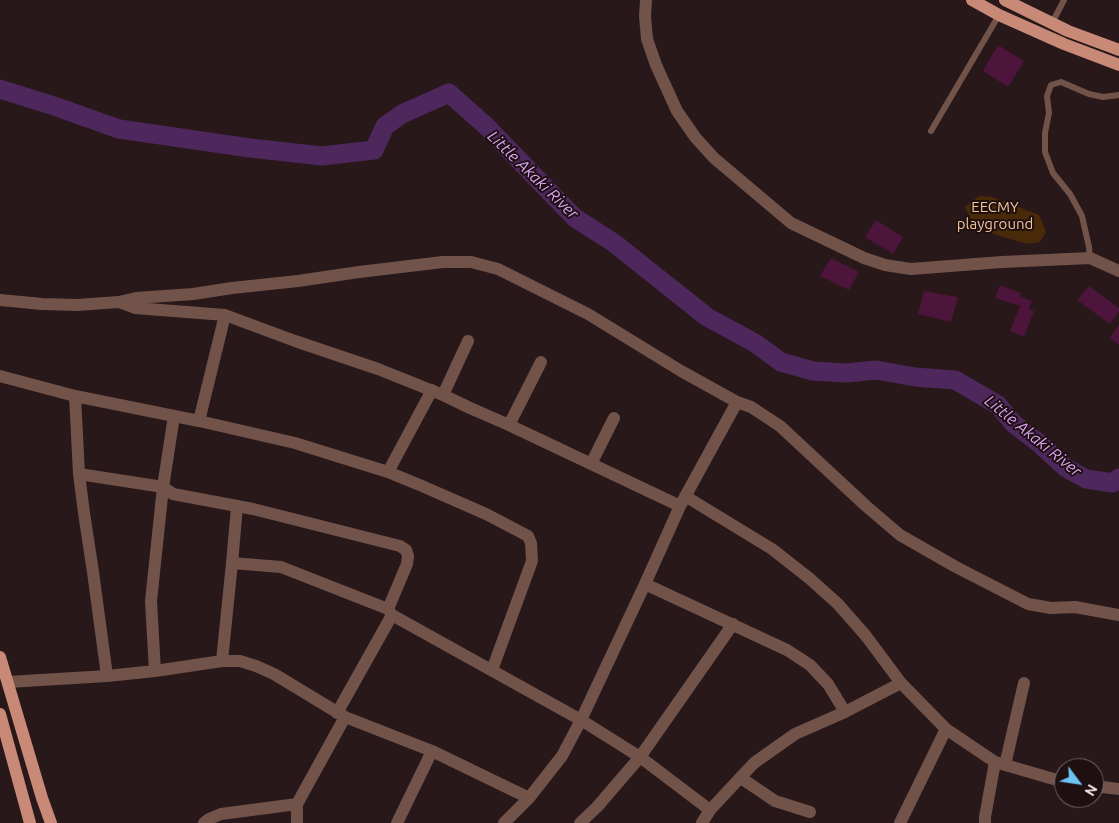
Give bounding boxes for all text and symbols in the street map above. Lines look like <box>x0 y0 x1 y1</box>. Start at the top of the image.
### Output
water label: Little Akaki River <box>484 127 582 223</box>
park label: EECMY playground <box>957 198 1033 233</box>
water label: Little Akaki River <box>981 391 1085 481</box>
north arrow <box>1054 758 1104 808</box>
text: N <box>1081 782 1101 799</box>

